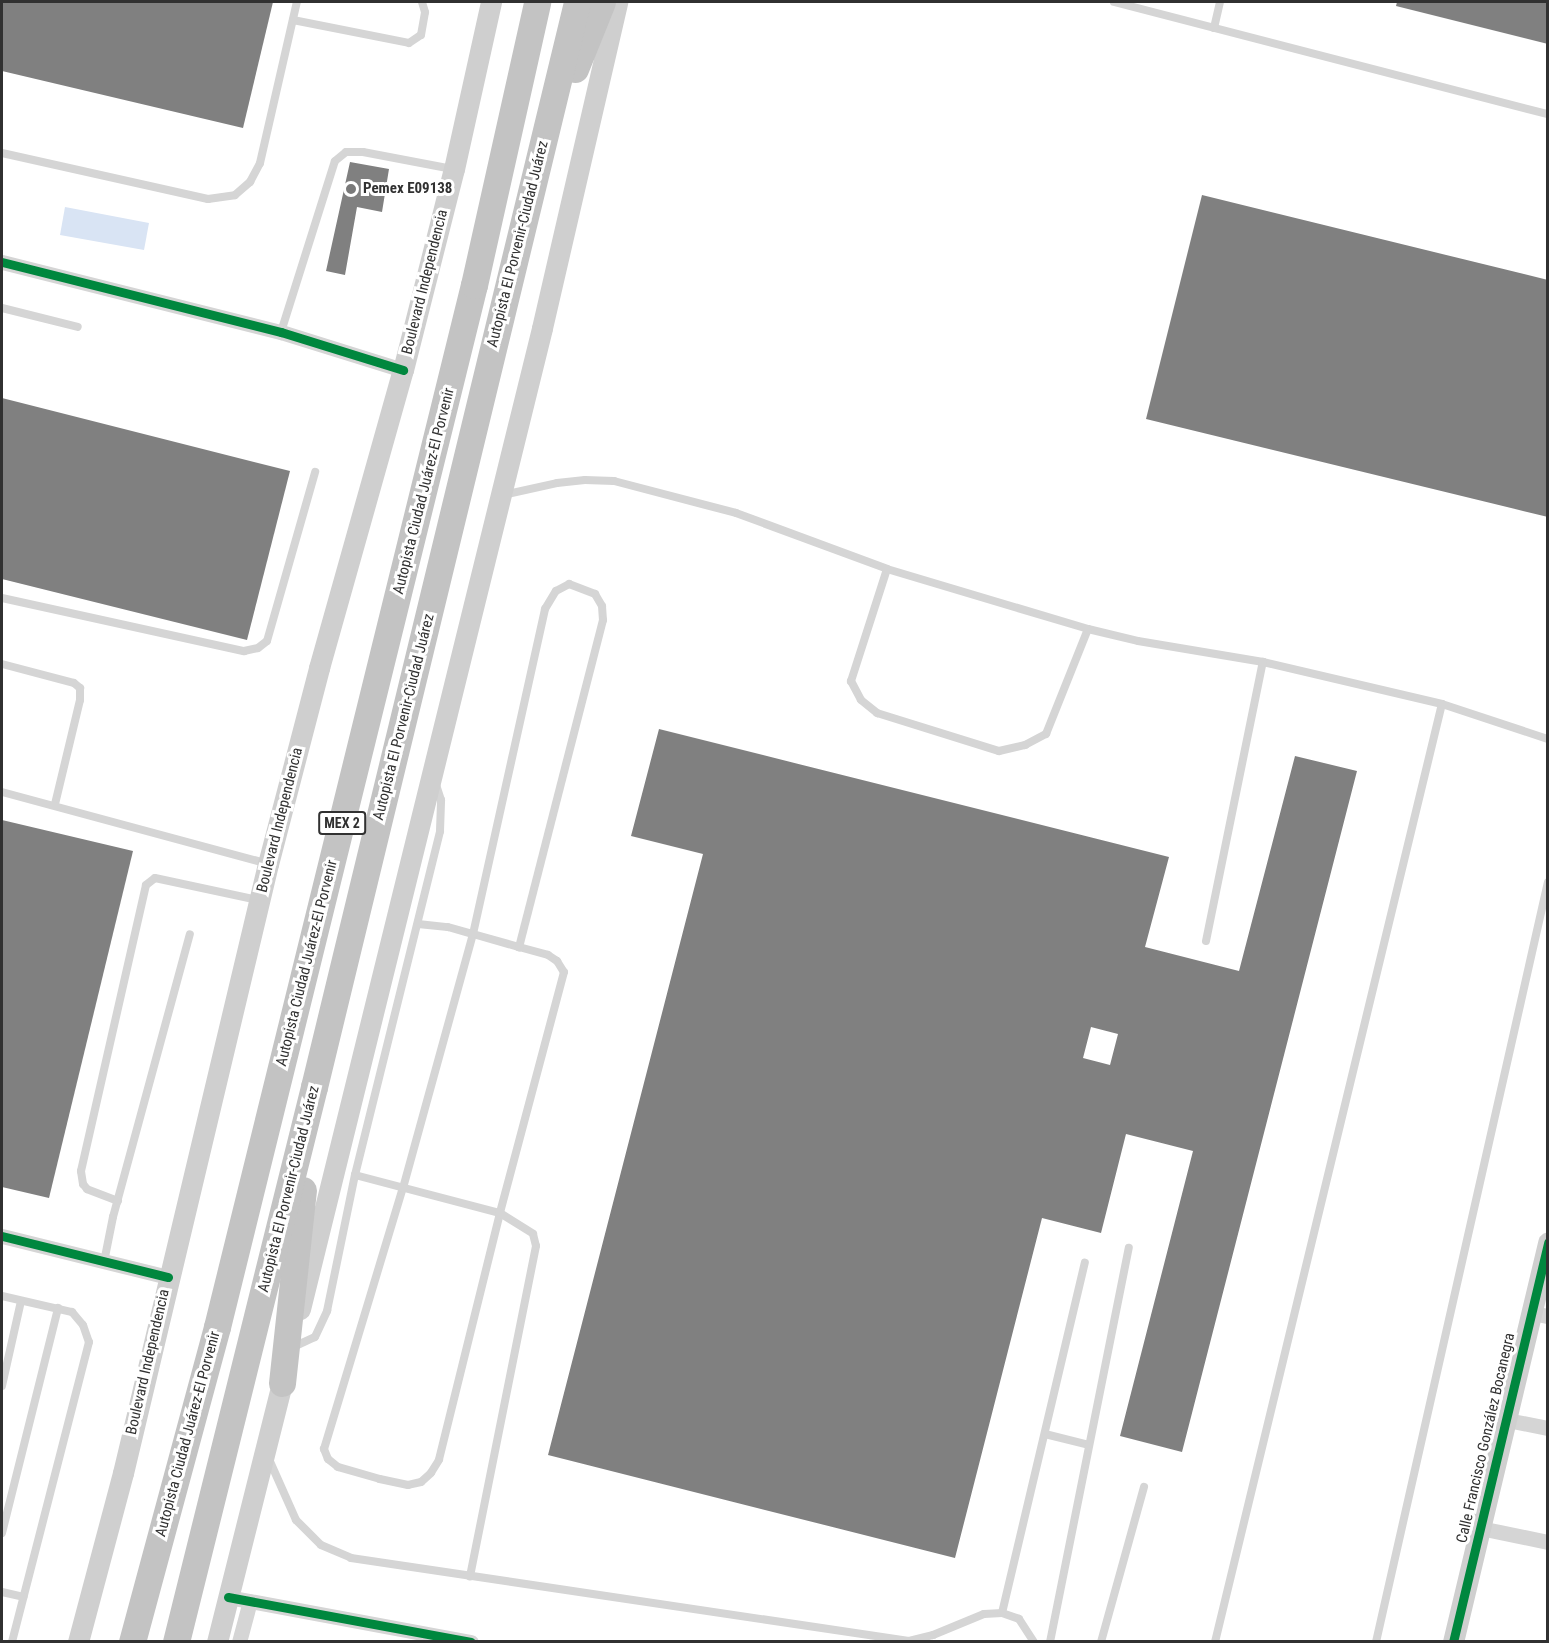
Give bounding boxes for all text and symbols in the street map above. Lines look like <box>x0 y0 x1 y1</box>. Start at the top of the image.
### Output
street label: Autopista El Porvenir-Ciudad Juárez <box>484 139 552 349</box>
place label: Pemex E09138 <box>363 180 452 198</box>
marker: Pemex E09138 <box>344 182 358 196</box>
street label: Boulevard Independencia <box>398 208 452 356</box>
street label: Autopista Ciudad Juárez-El Porvenir <box>390 386 458 596</box>
street label: Autopista El Porvenir-Ciudad Juárez <box>370 612 438 822</box>
street label: Boulevard Independencia <box>253 746 307 894</box>
road number: MEX 2 <box>318 812 366 834</box>
street label: Autopista Ciudad Juárez-El Porvenir <box>273 858 341 1068</box>
street label: Autopista El Porvenir-Ciudad Juárez <box>255 1084 323 1294</box>
street label: Boulevard Independencia <box>123 1288 173 1436</box>
street label: Autopista Ciudad Juárez-El Porvenir <box>152 1329 224 1539</box>
street label: Calle Francisco González Bocanegra <box>1453 1331 1519 1545</box>

